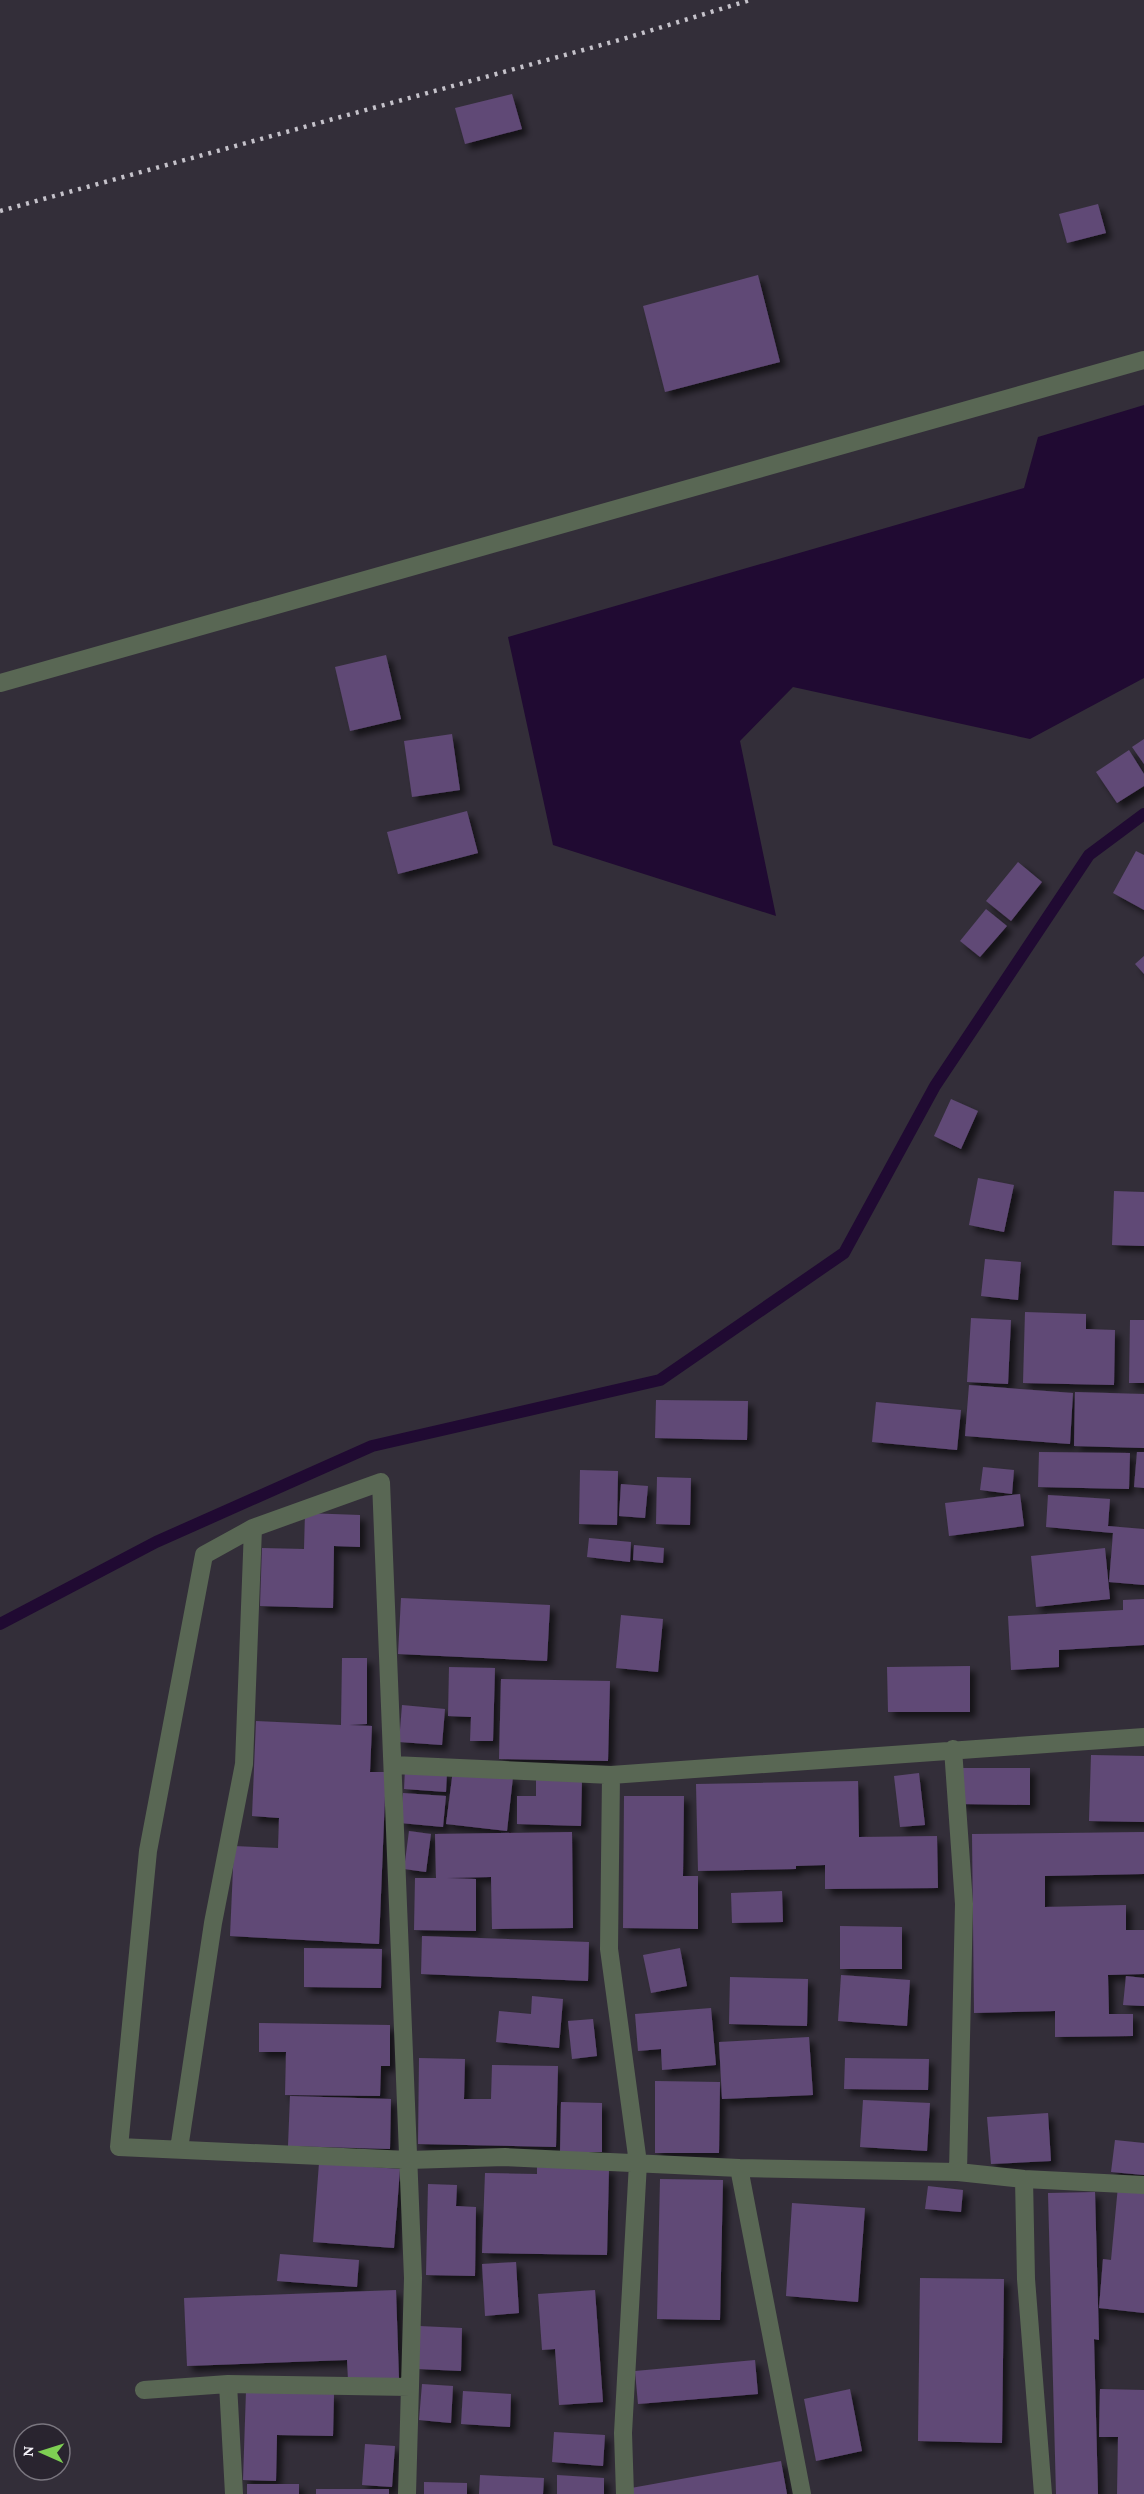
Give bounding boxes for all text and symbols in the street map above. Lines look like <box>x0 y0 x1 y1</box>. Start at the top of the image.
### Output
north arrow <box>12 2422 72 2482</box>
text: N <box>19 2445 36 2457</box>

